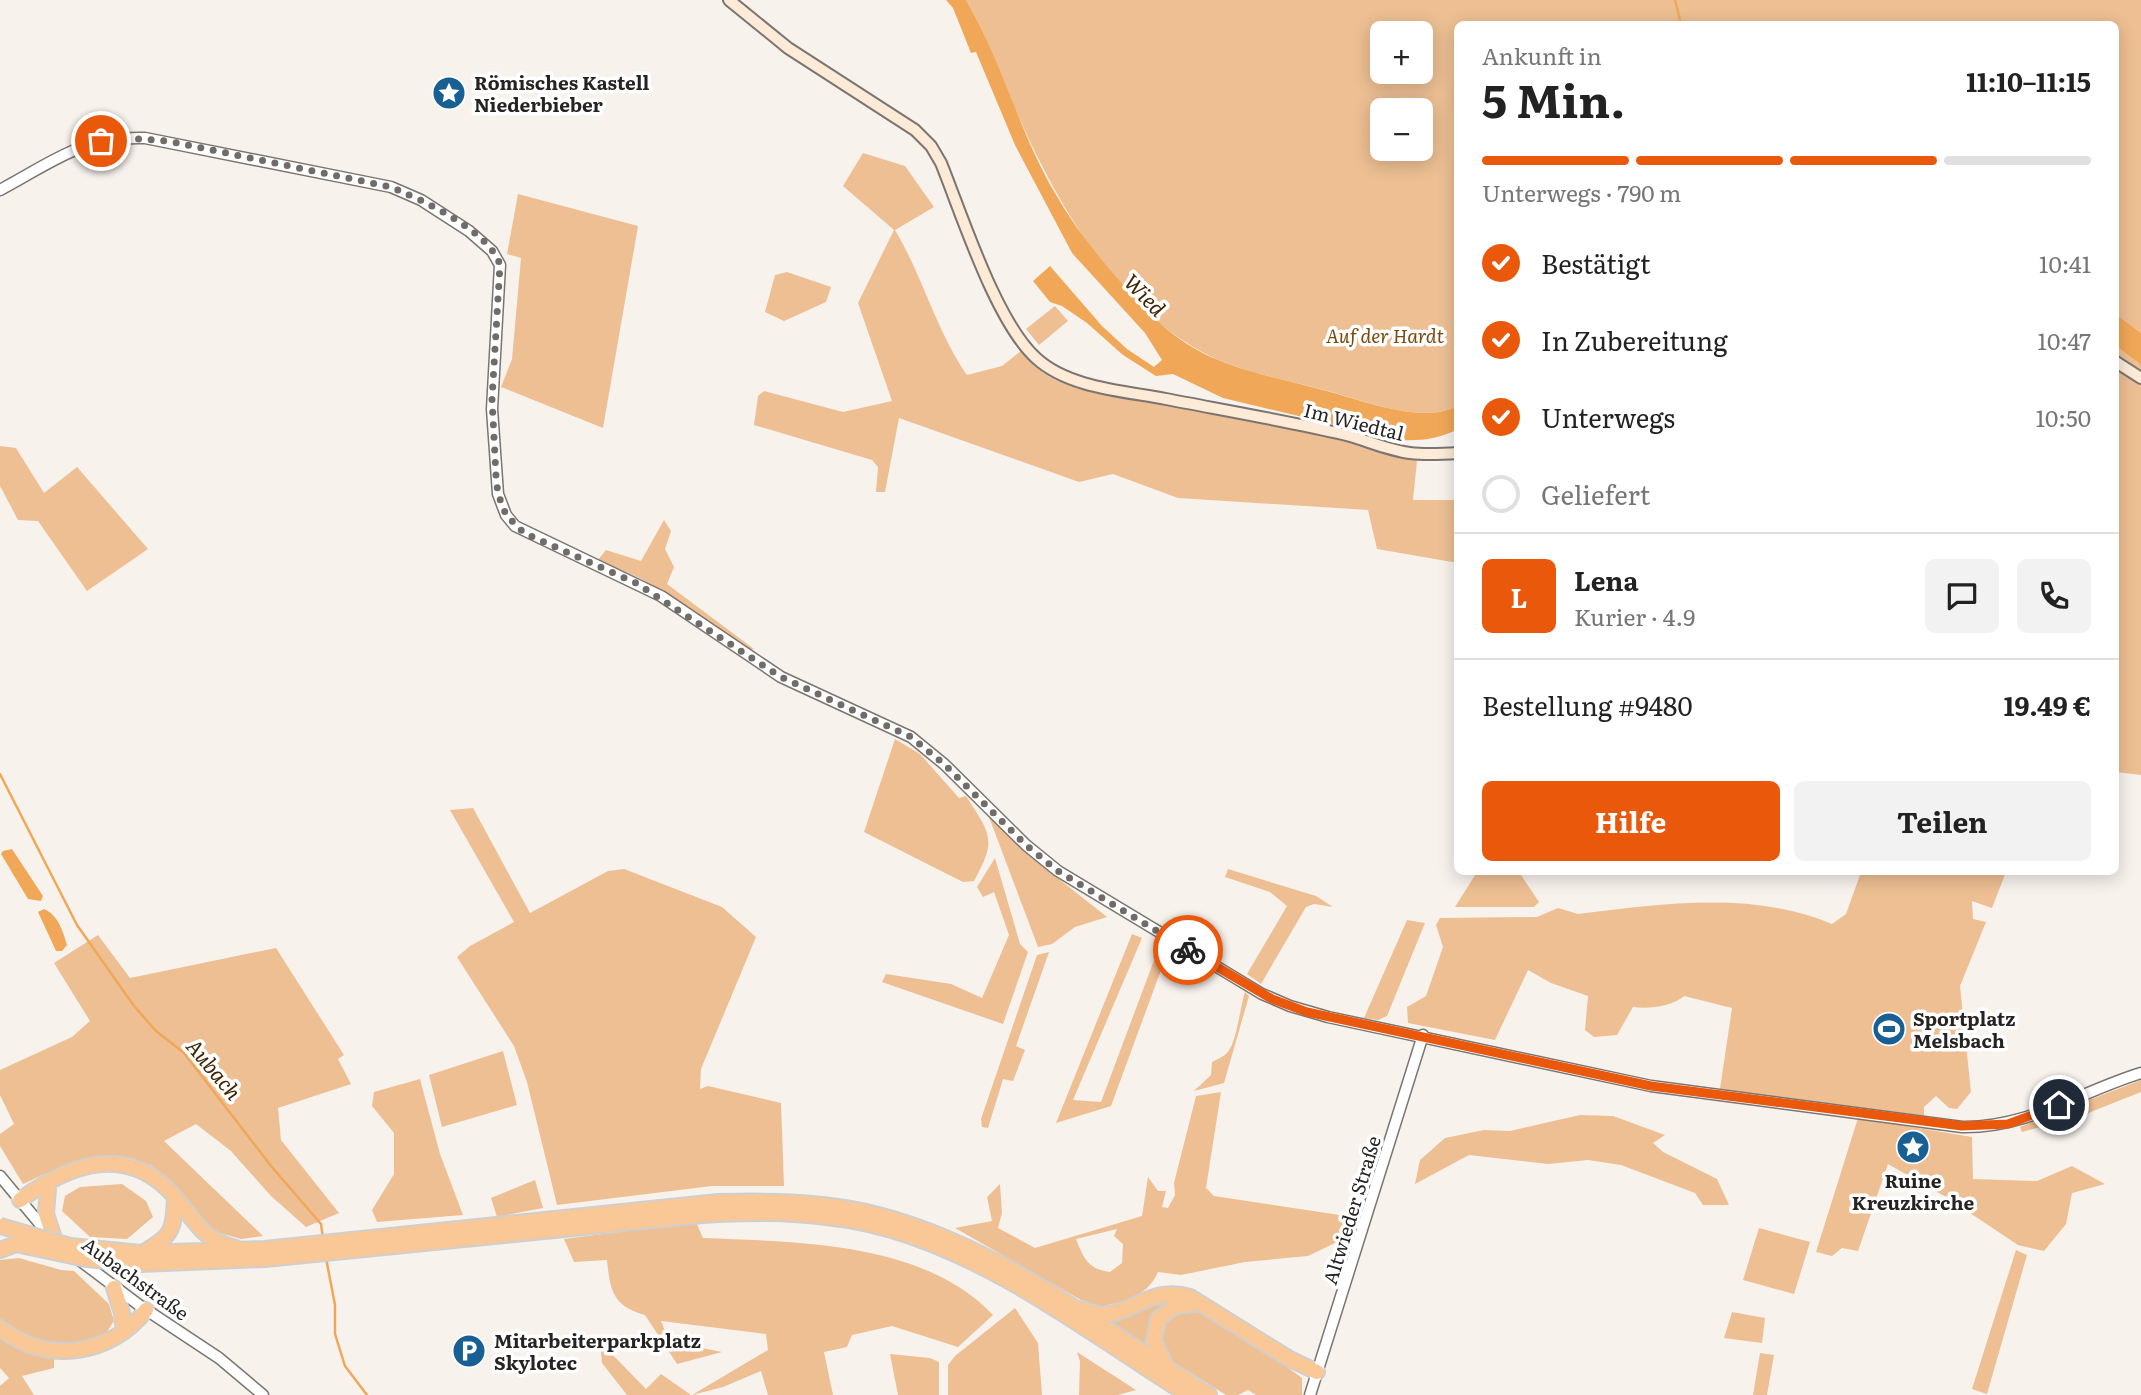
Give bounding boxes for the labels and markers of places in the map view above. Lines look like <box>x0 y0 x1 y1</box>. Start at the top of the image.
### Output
place label: Römisches Kastell Niederbieber <box>474 68 650 118</box>
place icon: Römisches Kastell Niederbieber <box>430 74 468 112</box>
pin <box>71 111 131 171</box>
place label: Sportplatz Melsbach <box>1913 1004 2015 1054</box>
sports icon: Sportplatz Melsbach <box>1870 1010 1908 1048</box>
pin <box>2029 1075 2089 1135</box>
place icon: Ruine Kreuzkirche <box>1894 1128 1932 1166</box>
place label: Ruine Kreuzkirche <box>1852 1166 1974 1216</box>
place label: Mitarbeiterparkplatz Skylotec <box>494 1326 701 1376</box>
parking icon: Mitarbeiterparkplatz Skylotec <box>450 1332 488 1370</box>

